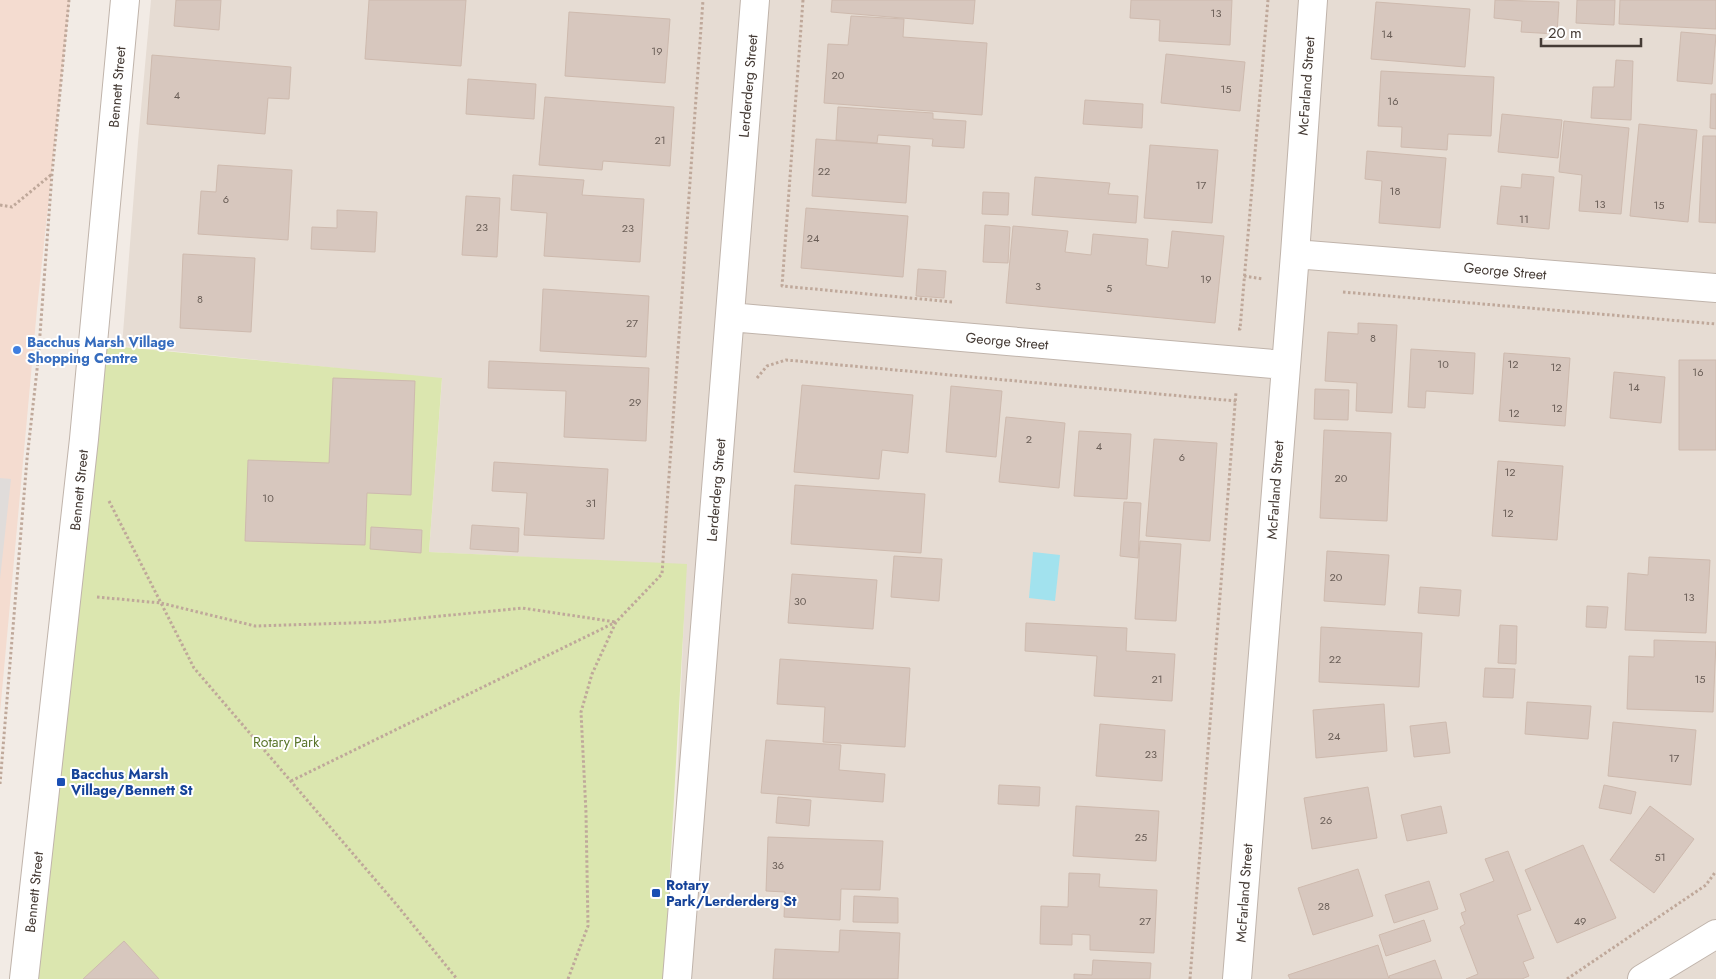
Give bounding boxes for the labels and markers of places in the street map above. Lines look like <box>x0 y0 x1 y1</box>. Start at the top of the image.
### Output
place label: Bacchus Marsh Village Shopping Centre <box>27 332 174 368</box>
marker: Bacchus Marsh Village Shopping Centre <box>11 344 23 356</box>
place label: Bacchus Marsh Village/Bennett St <box>70 764 193 800</box>
marker: Bacchus Marsh Village/Bennett St <box>55 776 67 788</box>
place label: Rotary Park/Lerderderg St <box>666 875 797 911</box>
marker: Rotary Park/Lerderderg St <box>650 887 662 899</box>

